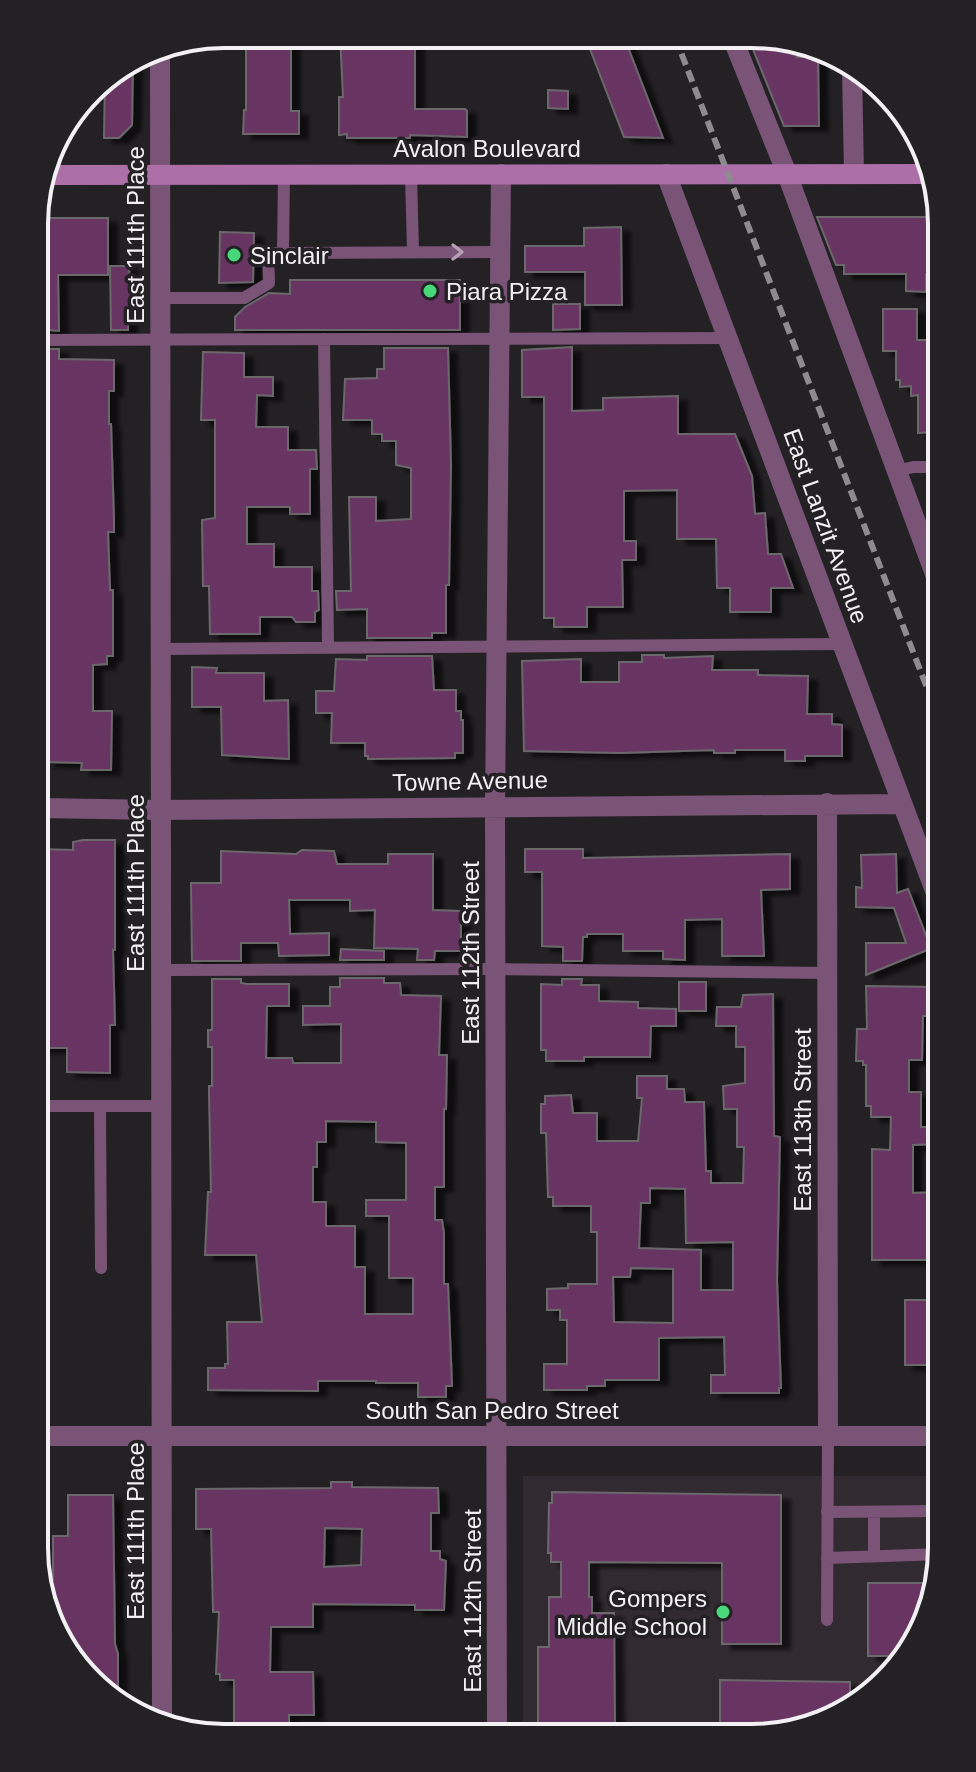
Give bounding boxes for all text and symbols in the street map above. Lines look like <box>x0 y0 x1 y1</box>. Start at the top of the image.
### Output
street label: Avalon Boulevard <box>393 135 581 162</box>
street label: East 111th Place <box>122 146 149 324</box>
place label: Sinclair <box>250 242 329 269</box>
one-way arrow <box>451 243 464 261</box>
marker: Sinclair <box>225 246 243 264</box>
place label: Piara Pizza <box>446 278 568 305</box>
marker: Piara Pizza <box>421 282 439 300</box>
street label: East Lanzit Avenue <box>778 425 874 627</box>
street label: Towne Avenue <box>392 766 548 796</box>
street label: East 111th Place <box>122 794 149 972</box>
street label: East 112th Street <box>457 861 484 1045</box>
street label: East 113th Street <box>789 1028 816 1212</box>
street label: South San Pedro Street <box>365 1397 619 1424</box>
street label: East 111th Place <box>122 1442 149 1620</box>
street label: East 112th Street <box>459 1509 486 1693</box>
place label: Gompers Middle School <box>556 1585 707 1640</box>
marker: Gompers Middle School <box>714 1603 732 1621</box>

